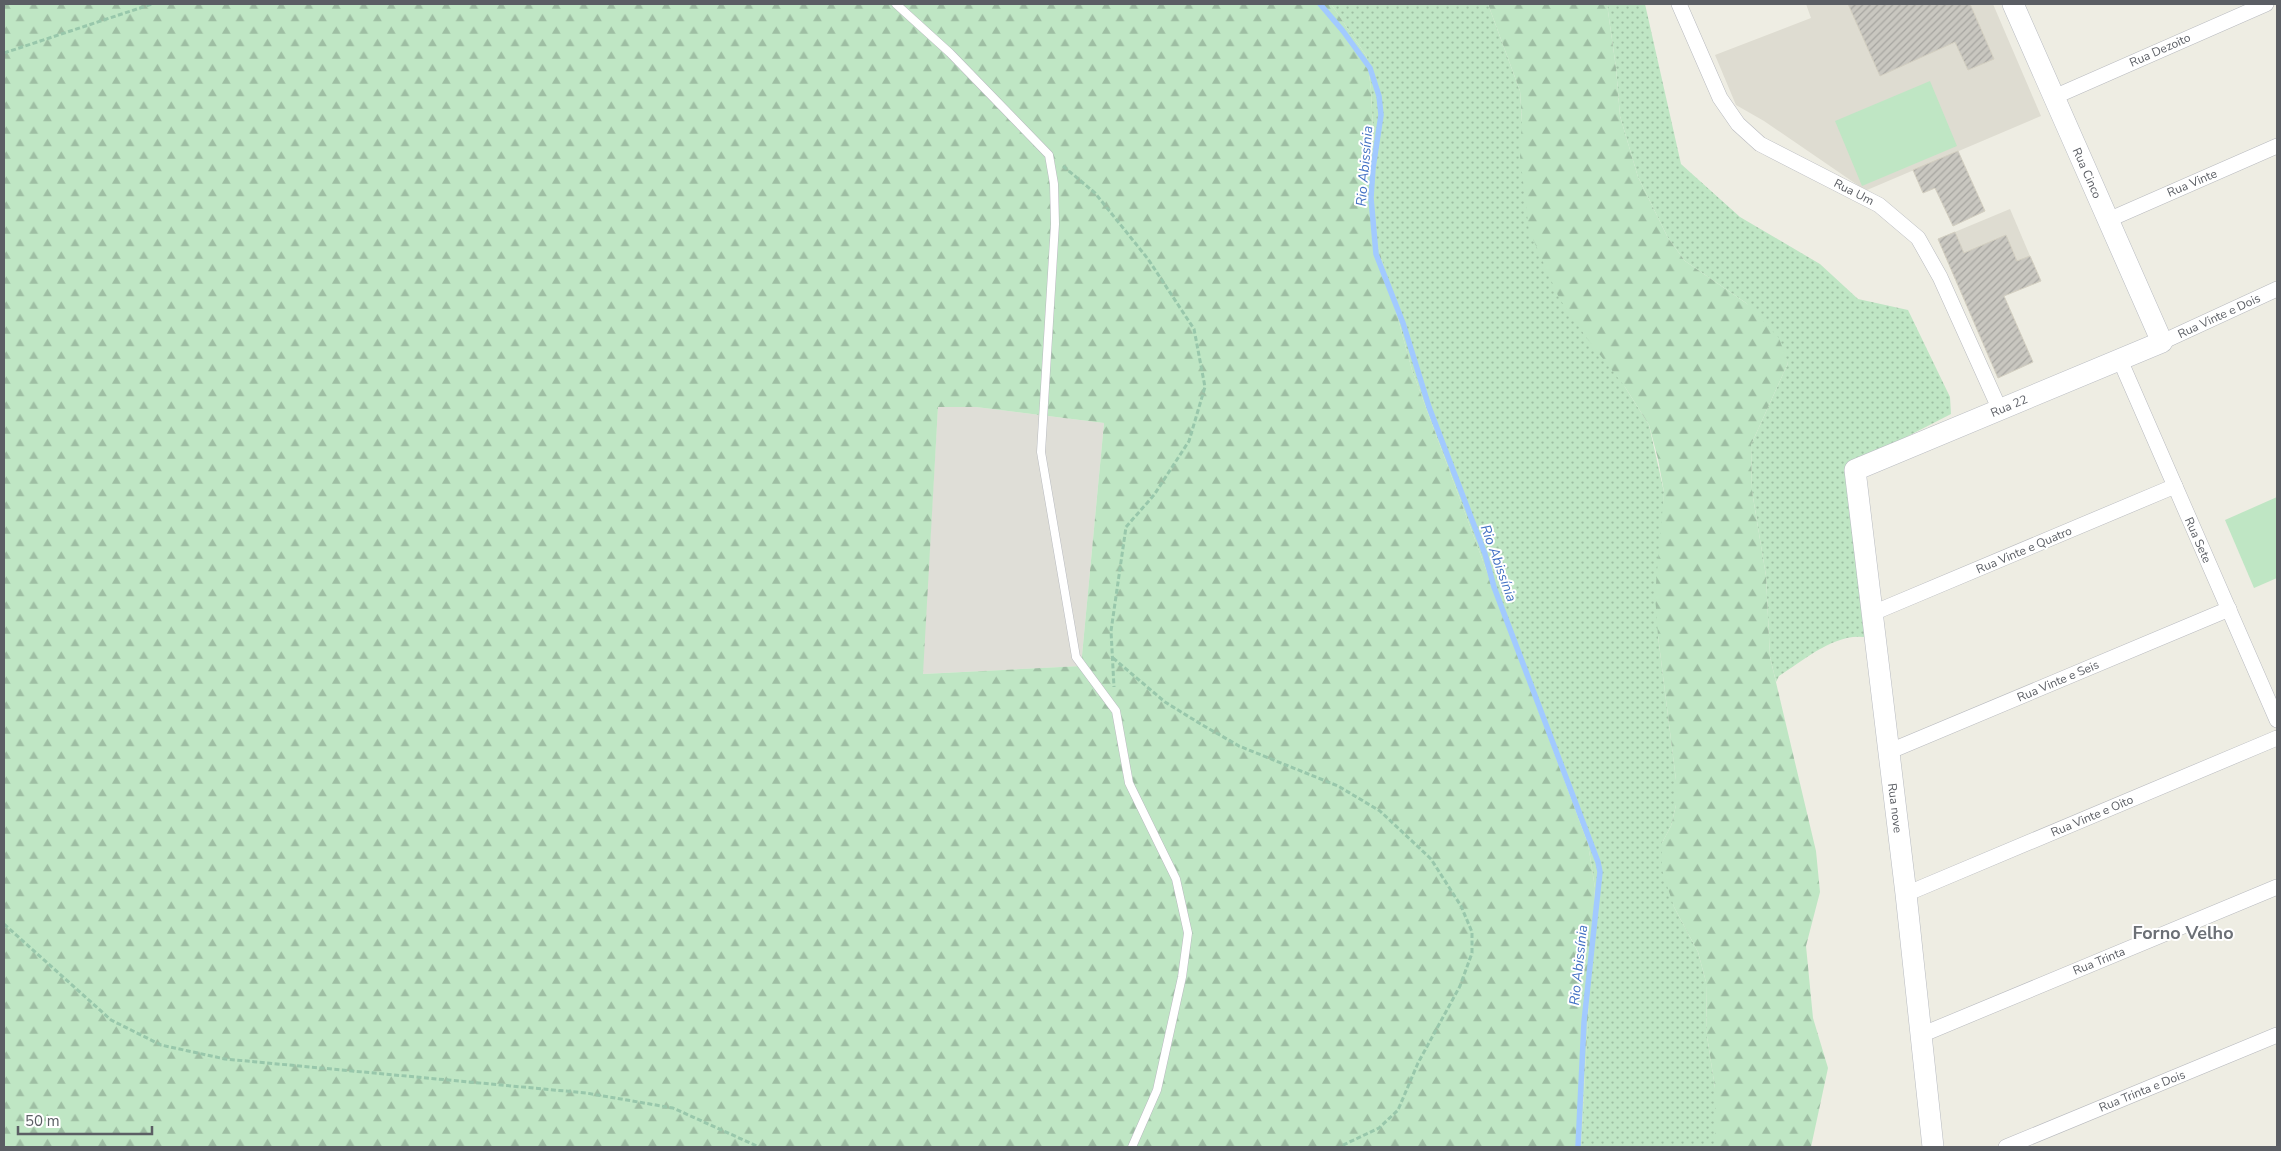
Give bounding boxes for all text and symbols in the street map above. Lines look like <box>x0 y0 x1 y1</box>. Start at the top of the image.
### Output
street label: Rua Dezoito <box>2127 29 2193 71</box>
water label: Rio Abissínia <box>1352 125 1377 207</box>
street label: Rua Cinco <box>2069 145 2105 201</box>
street label: Rua Vinte <box>2165 165 2219 201</box>
street label: Rua Um <box>1831 175 1877 209</box>
street label: Rua Vinte e Dois <box>2175 290 2263 342</box>
street label: Rua 22 <box>1988 391 2030 421</box>
street label: Rua Sete <box>2181 515 2215 565</box>
water label: Rio Abissínia <box>1476 522 1521 604</box>
street label: Rua Vinte e Quatro <box>1974 522 2075 577</box>
street label: Rua Vinte e Seis <box>2015 656 2102 705</box>
street label: Rua nove <box>1884 782 1906 834</box>
street label: Rua Vinte e Oito <box>2048 791 2136 841</box>
district label: Forno Velho <box>2132 921 2234 945</box>
water label: Rio Abissínia <box>1565 924 1592 1006</box>
street label: Rua Trinta <box>2071 943 2127 979</box>
street label: Rua Trinta e Dois <box>2097 1066 2188 1116</box>
scale bar <box>18 1104 151 1136</box>
text: 50 m <box>25 1111 60 1131</box>

